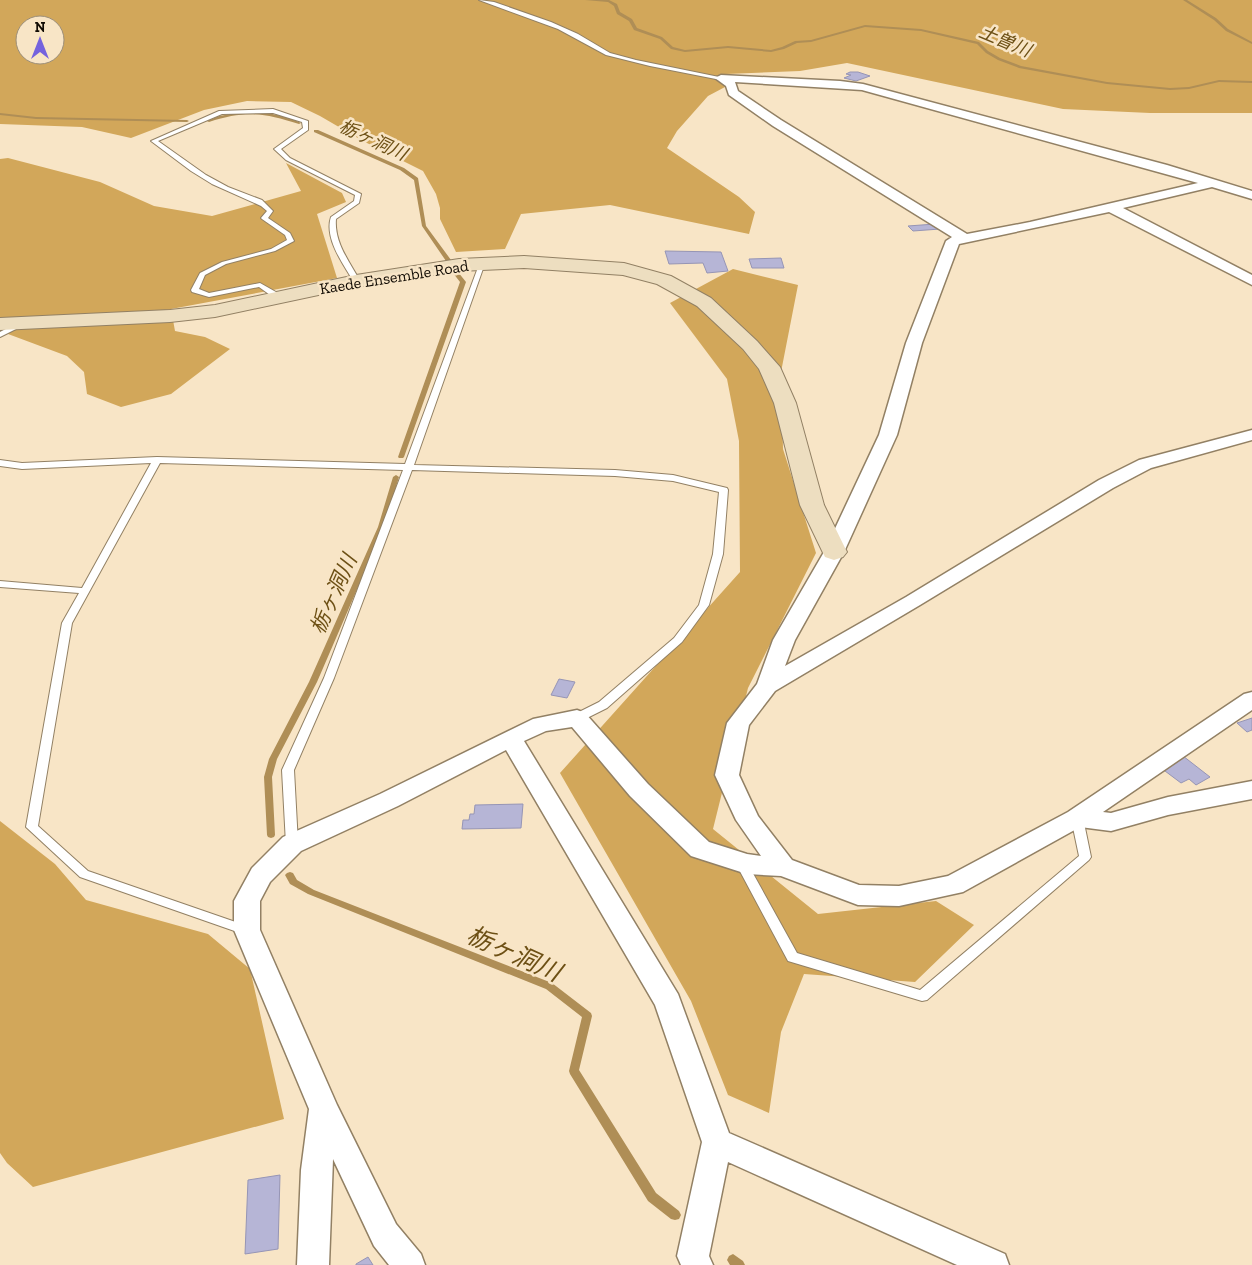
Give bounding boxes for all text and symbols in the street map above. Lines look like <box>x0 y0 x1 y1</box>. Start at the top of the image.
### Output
north arrow <box>15 15 65 65</box>
text: N <box>35 19 46 36</box>
water label: 土曽川 <box>976 20 1036 62</box>
water label: 栃ヶ洞川 <box>336 115 412 166</box>
street label: Kaede Ensemble Road <box>318 256 470 298</box>
water label: 栃ヶ洞川 <box>304 549 362 637</box>
water label: 栃ヶ洞川 <box>462 919 569 988</box>

